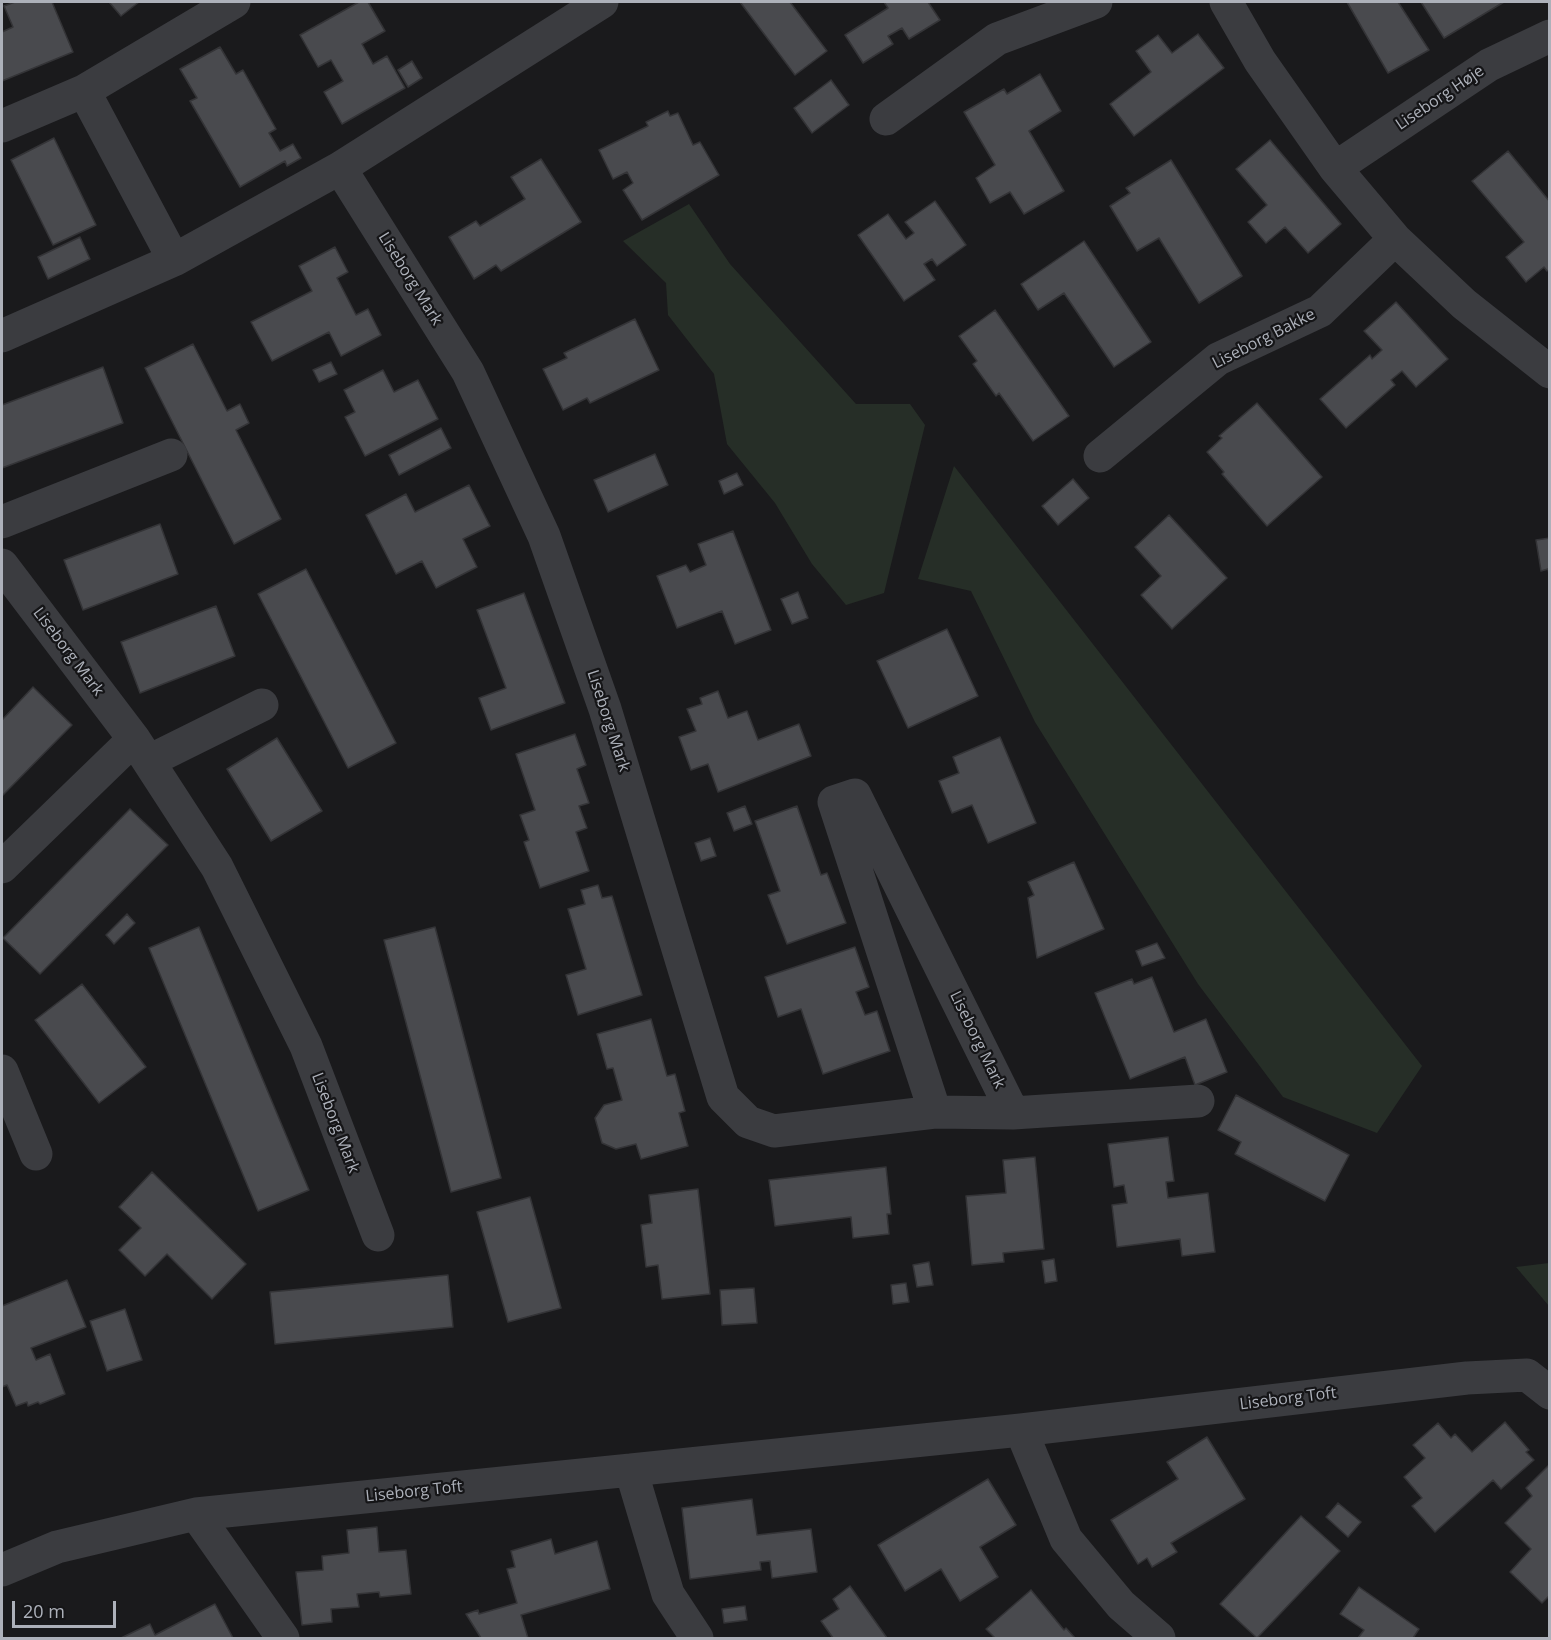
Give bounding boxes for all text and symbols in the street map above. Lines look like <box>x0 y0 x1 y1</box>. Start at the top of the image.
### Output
street label: Liseborg Høje <box>1392 61 1488 135</box>
street label: Liseborg Mark <box>374 229 446 329</box>
street label: Liseborg Bakke <box>1209 305 1319 373</box>
street label: Liseborg Mark <box>28 604 108 700</box>
street label: Liseborg Mark <box>582 668 634 774</box>
street label: Liseborg Mark <box>945 988 1009 1092</box>
street label: Liseborg Mark <box>307 1070 363 1176</box>
street label: Liseborg Toft <box>1239 1384 1337 1414</box>
street label: Liseborg Toft <box>365 1477 463 1507</box>
scale bar <box>15 1589 118 1627</box>
text: 20 m <box>23 1599 65 1623</box>

